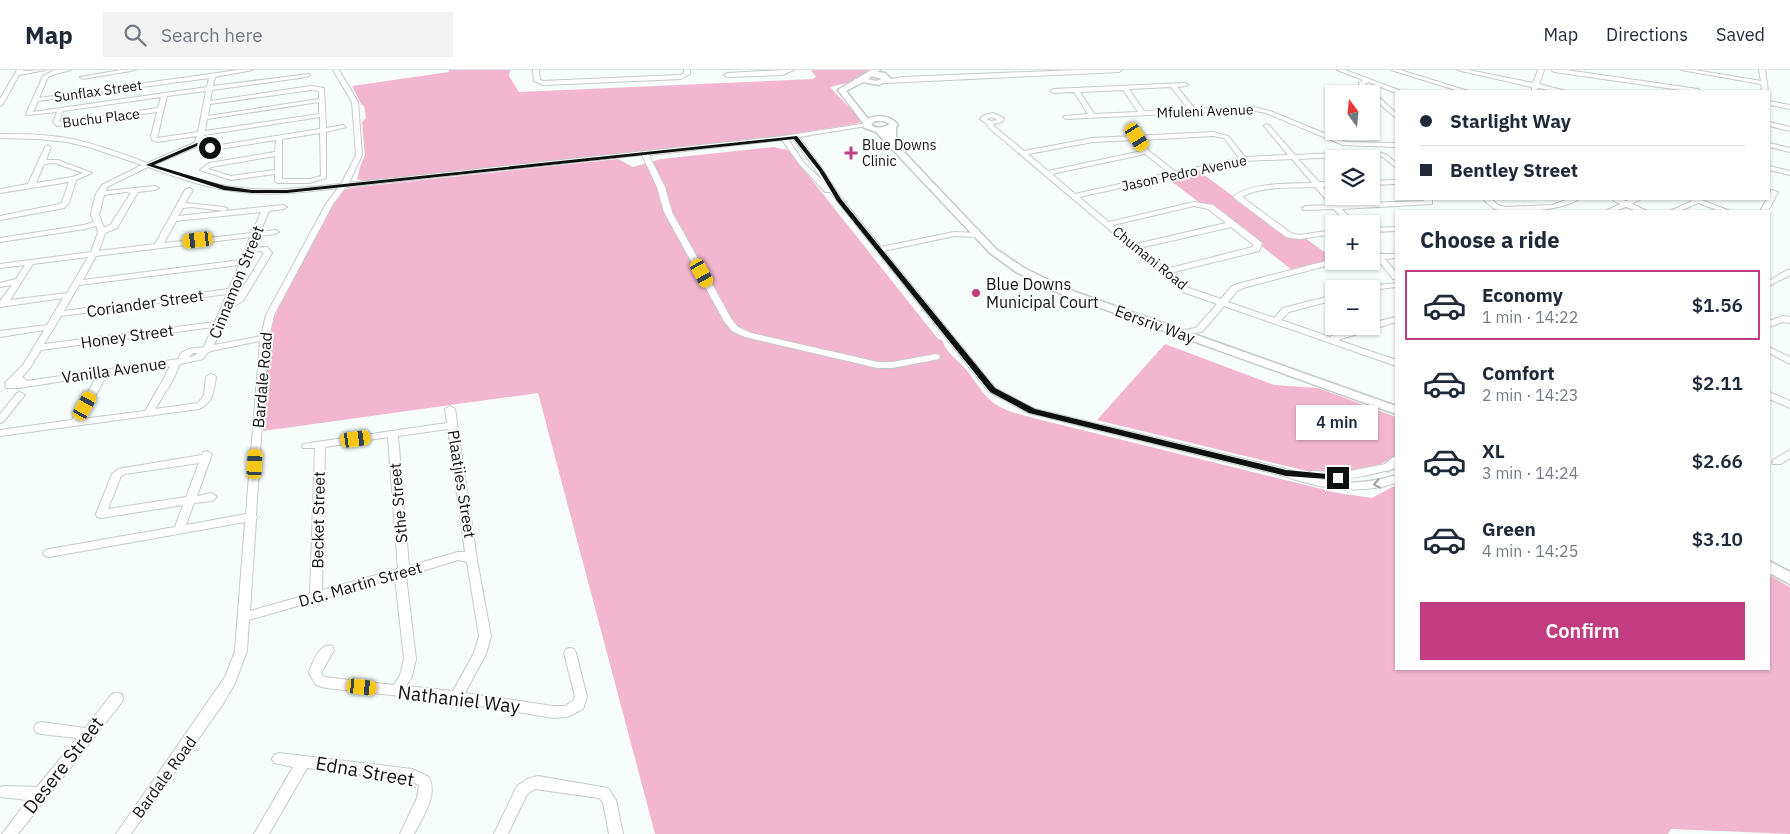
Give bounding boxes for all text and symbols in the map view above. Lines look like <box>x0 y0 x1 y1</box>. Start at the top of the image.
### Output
search box <box>103 12 453 57</box>
text: Map <box>25 19 73 51</box>
icon: search <box>121 21 149 49</box>
text: Search here <box>161 23 263 47</box>
text: Map <box>1543 23 1578 46</box>
text: Directions <box>1606 23 1688 46</box>
text: Saved <box>1716 23 1765 46</box>
street label: Sunflax Street <box>53 76 143 106</box>
north arrow <box>1325 85 1380 140</box>
map controls <box>1325 85 1380 335</box>
street label: Mfuleni Avenue <box>1156 100 1254 122</box>
street label: Buchu Place <box>61 104 141 132</box>
text: Starlight Way <box>1450 109 1571 133</box>
car <box>1122 120 1151 154</box>
place label: Blue Downs Clinic <box>862 136 937 170</box>
route start <box>199 137 221 159</box>
marker: Blue Downs Clinic <box>844 146 858 160</box>
button: layers <box>1325 150 1380 205</box>
street label: Jason Pedro Avenue <box>1120 151 1249 195</box>
text: Bentley Street <box>1450 158 1578 182</box>
button: + <box>1325 215 1380 270</box>
street label: Cinnamon Street <box>204 222 268 342</box>
street label: Chumani Road <box>1109 222 1191 294</box>
text: Choose a ride <box>1420 225 1560 254</box>
car <box>182 231 213 249</box>
car <box>688 256 715 290</box>
place label: Blue Downs Municipal Court <box>986 274 1099 312</box>
button: − <box>1325 280 1380 335</box>
icon: car <box>1422 283 1467 328</box>
text: Economy <box>1482 283 1563 307</box>
street label: Coriander Street <box>85 285 205 321</box>
marker: Blue Downs Municipal Court <box>970 287 982 299</box>
text: $1.56 <box>1692 293 1743 317</box>
street label: Eersriv Way <box>1112 300 1198 348</box>
text: 1 min · 14:22 <box>1482 307 1578 327</box>
street label: Honey Street <box>79 320 175 352</box>
street label: Bardale Road <box>248 331 276 429</box>
street label: Vanilla Avenue <box>60 353 168 387</box>
icon: car <box>1422 361 1467 406</box>
text: Comfort <box>1482 361 1555 385</box>
text: $2.11 <box>1692 371 1743 395</box>
text: 2 min · 14:23 <box>1482 385 1578 405</box>
car <box>71 389 98 423</box>
callout: 4 min <box>1297 406 1379 440</box>
text: 4 min <box>1316 412 1358 432</box>
car <box>340 429 371 449</box>
street label: Plaatjies Street <box>444 429 480 539</box>
icon: car <box>1422 439 1467 484</box>
text: XL <box>1482 439 1505 463</box>
car <box>246 449 263 479</box>
text: $2.66 <box>1692 449 1743 473</box>
street label: Sthe Street <box>385 462 411 544</box>
text: 3 min · 14:24 <box>1482 463 1578 483</box>
route end <box>1327 467 1349 489</box>
street label: Becket Street <box>307 471 329 569</box>
one-way arrow <box>1373 479 1381 489</box>
icon: car <box>1422 517 1467 562</box>
text: Green <box>1482 517 1536 541</box>
text: $3.10 <box>1692 527 1743 551</box>
text: 4 min · 14:25 <box>1482 541 1578 561</box>
street label: D.G. Martin Street <box>296 557 424 611</box>
button: Confirm <box>1420 602 1745 660</box>
car <box>346 678 377 696</box>
street label: Nathaniel Way <box>396 680 522 718</box>
street label: Desere Street <box>18 712 108 818</box>
street label: Bardale Road <box>128 732 200 822</box>
street label: Edna Street <box>314 751 416 791</box>

